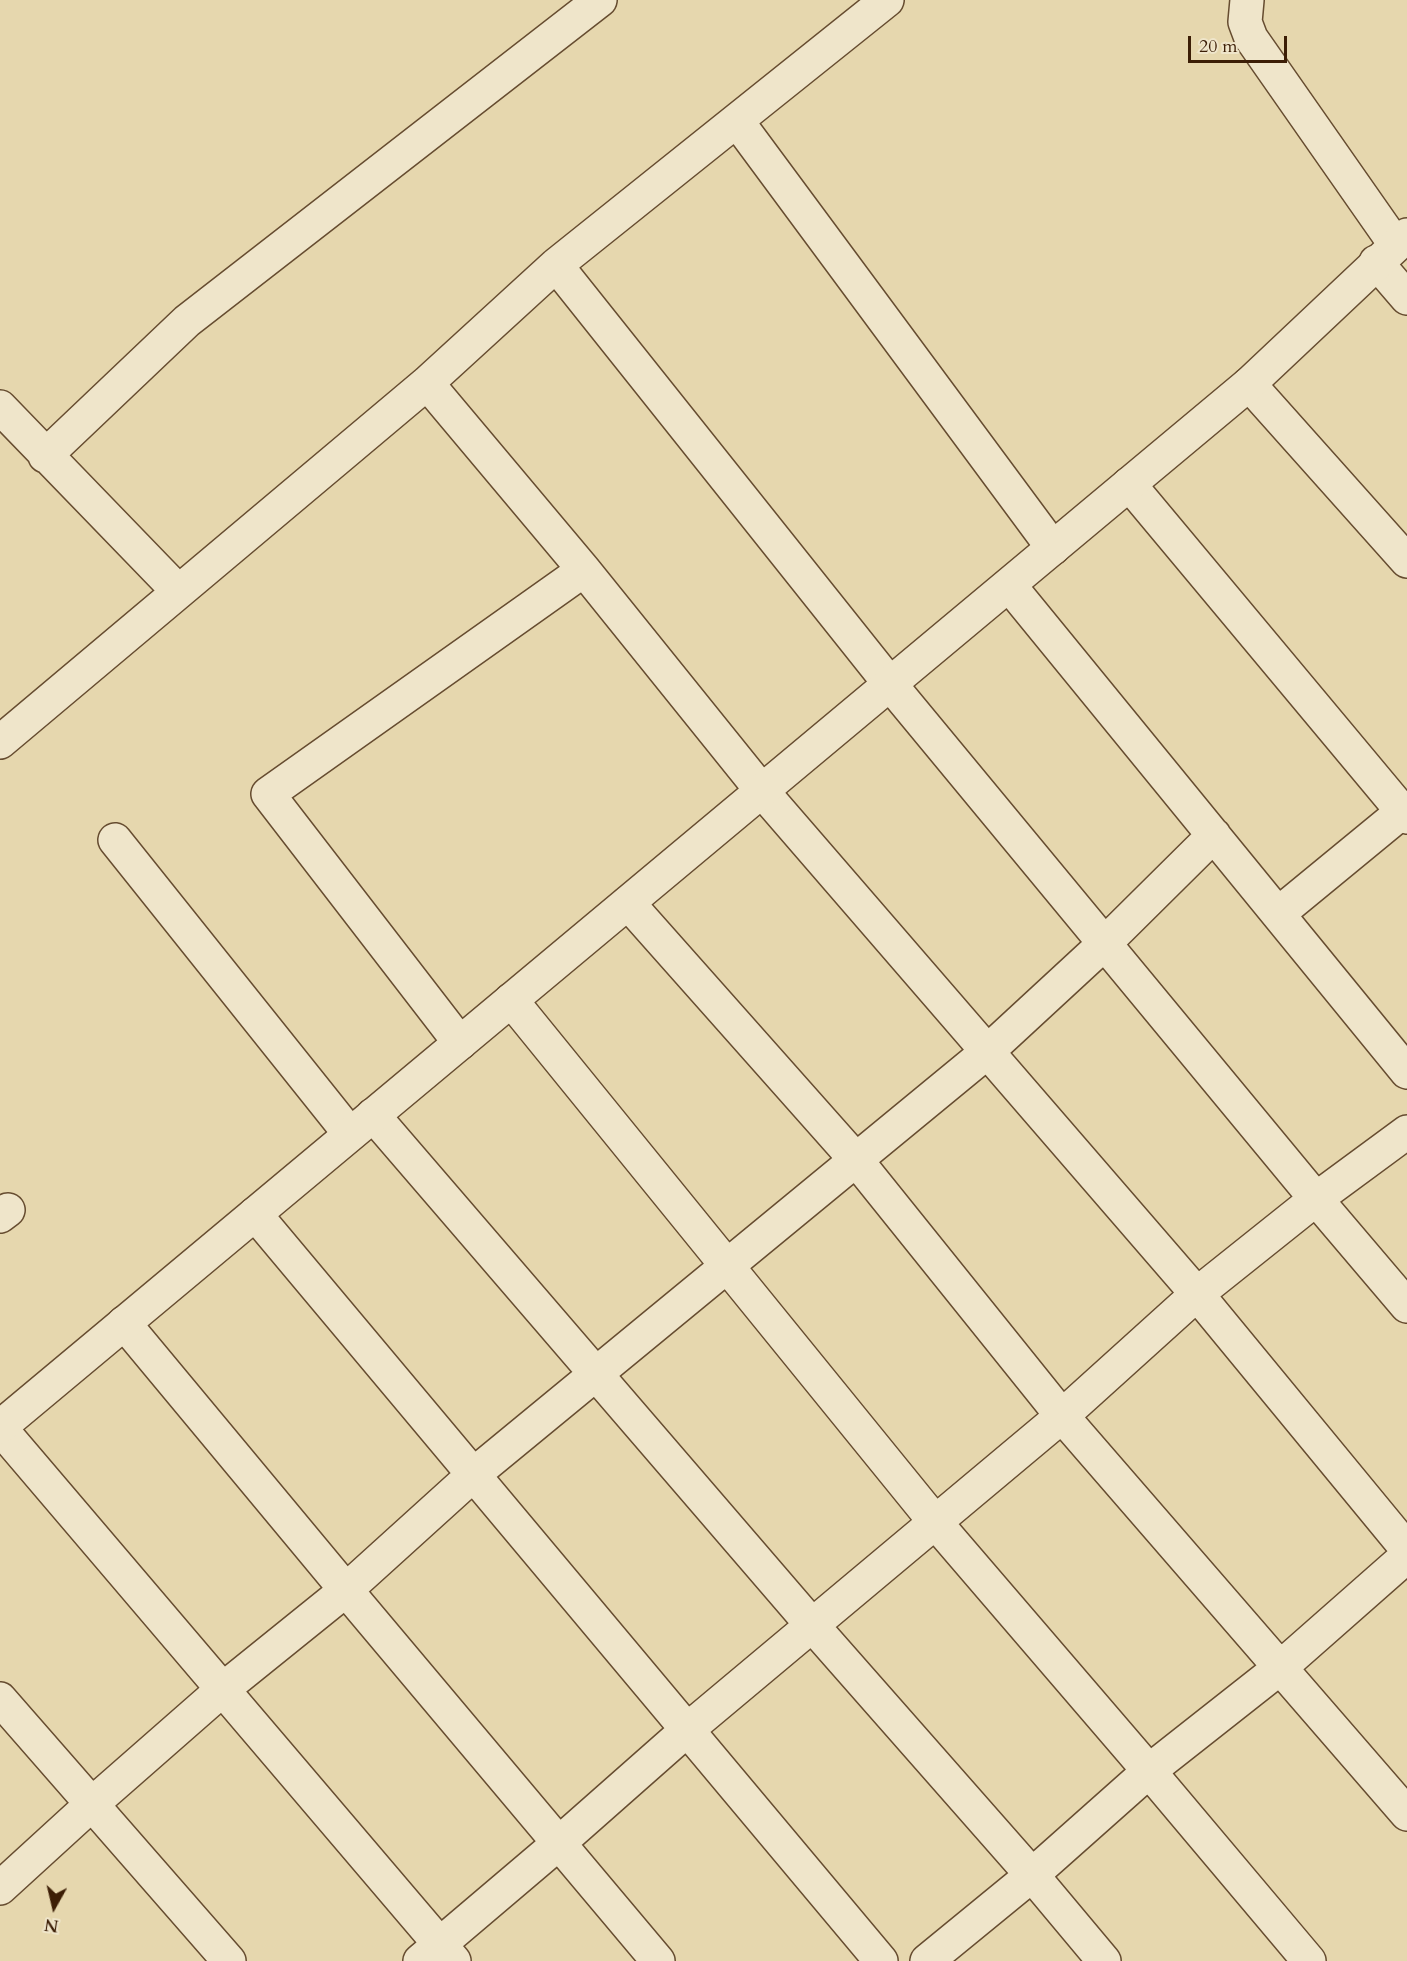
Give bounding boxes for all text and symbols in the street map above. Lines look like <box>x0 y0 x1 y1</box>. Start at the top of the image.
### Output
scale bar <box>1191 24 1290 62</box>
text: 20 m <box>1199 34 1238 59</box>
north arrow <box>24 1877 84 1937</box>
text: N <box>43 1913 60 1937</box>

